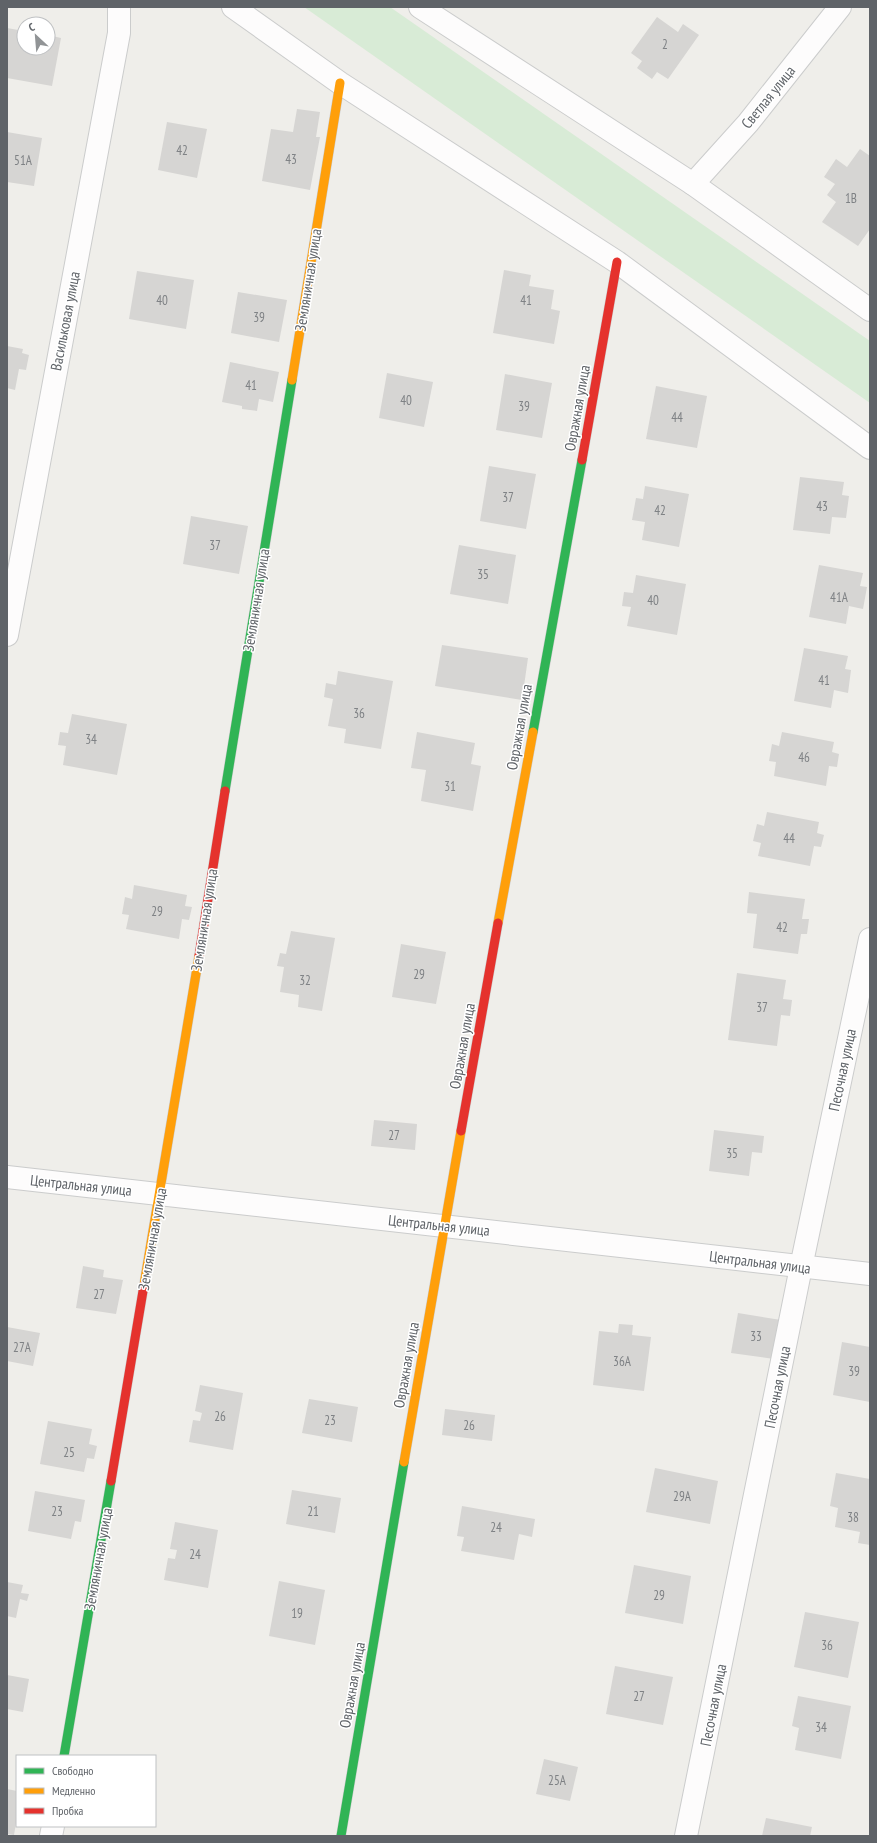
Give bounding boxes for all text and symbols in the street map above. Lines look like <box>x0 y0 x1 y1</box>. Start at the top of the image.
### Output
north arrow <box>16 16 56 56</box>
text: С <box>26 20 37 34</box>
house number: 2 <box>662 36 668 53</box>
street label: Светлая улица <box>737 62 799 132</box>
house number: 42 <box>176 142 188 159</box>
house number: 43 <box>285 151 297 168</box>
house number: 51А <box>14 152 33 169</box>
house number: 1В <box>845 190 857 207</box>
street label: Земляничная улица <box>291 227 325 333</box>
street label: Васильковая улица <box>46 270 84 372</box>
house number: 40 <box>156 292 168 309</box>
house number: 41 <box>520 292 532 309</box>
house number: 39 <box>253 309 265 326</box>
street label: Овражная улица <box>560 363 594 453</box>
house number: 41 <box>245 377 257 394</box>
house number: 40 <box>400 392 412 409</box>
house number: 39 <box>518 398 530 415</box>
house number: 44 <box>671 409 683 426</box>
house number: 37 <box>502 489 514 506</box>
house number: 43 <box>816 498 828 515</box>
house number: 42 <box>654 502 666 519</box>
house number: 37 <box>209 537 221 554</box>
street label: Земляничная улица <box>239 547 273 653</box>
house number: 35 <box>477 566 489 583</box>
house number: 41А <box>830 589 849 606</box>
house number: 40 <box>647 592 659 609</box>
house number: 41 <box>818 672 830 689</box>
street label: Овражная улица <box>502 682 536 772</box>
house number: 36 <box>353 705 365 722</box>
house number: 34 <box>85 731 97 748</box>
house number: 46 <box>798 749 810 766</box>
house number: 31 <box>444 778 456 795</box>
house number: 44 <box>783 830 795 847</box>
street label: Земляничная улица <box>187 867 221 973</box>
house number: 29 <box>151 903 163 920</box>
house number: 42 <box>776 919 788 936</box>
house number: 29 <box>413 966 425 983</box>
house number: 32 <box>299 972 311 989</box>
house number: 37 <box>756 999 768 1016</box>
street label: Овражная улица <box>445 1001 479 1091</box>
street label: Песочная улица <box>824 1027 860 1113</box>
house number: 27 <box>388 1127 400 1144</box>
house number: 35 <box>726 1145 738 1162</box>
street label: Центральная улица <box>29 1170 133 1200</box>
street label: Земляничная улица <box>134 1186 170 1292</box>
street label: Центральная улица <box>387 1210 491 1240</box>
street label: Центральная улица <box>708 1246 812 1278</box>
house number: 27 <box>93 1286 105 1303</box>
street label: Овражная улица <box>389 1320 423 1410</box>
house number: 33 <box>750 1328 762 1345</box>
house number: 27А <box>13 1339 32 1356</box>
street label: Песочная улица <box>760 1344 794 1430</box>
house number: 36А <box>613 1353 632 1370</box>
house number: 39 <box>848 1363 860 1380</box>
house number: 26 <box>214 1408 226 1425</box>
house number: 23 <box>324 1412 336 1429</box>
house number: 26 <box>463 1417 475 1434</box>
house number: 25 <box>63 1444 75 1461</box>
house number: 29А <box>673 1488 692 1505</box>
house number: 23 <box>51 1503 63 1520</box>
house number: 21 <box>307 1503 319 1520</box>
street label: Земляничная улица <box>80 1506 116 1612</box>
house number: 38 <box>847 1509 859 1526</box>
house number: 24 <box>490 1519 502 1536</box>
house number: 24 <box>189 1546 201 1563</box>
house number: 29 <box>653 1587 665 1604</box>
house number: 19 <box>291 1605 303 1622</box>
house number: 36 <box>821 1637 833 1654</box>
street label: Овражная улица <box>335 1640 369 1730</box>
street label: Песочная улица <box>696 1662 730 1748</box>
house number: 27 <box>633 1688 645 1705</box>
house number: 34 <box>815 1719 827 1736</box>
legend <box>16 1755 156 1827</box>
text: Свободно <box>52 1763 94 1778</box>
house number: 25А <box>548 1772 567 1789</box>
text: Медленно <box>52 1783 95 1798</box>
text: Пробка <box>52 1803 84 1818</box>

